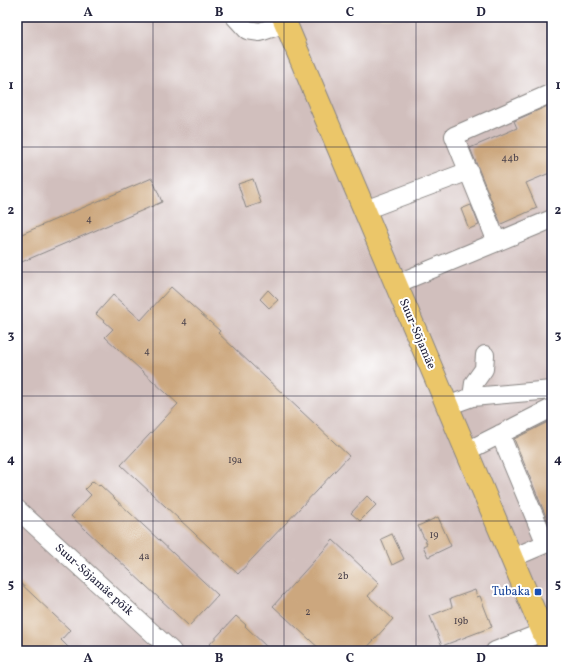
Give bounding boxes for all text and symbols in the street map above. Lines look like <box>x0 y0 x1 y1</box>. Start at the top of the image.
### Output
text: A <box>83 4 93 22</box>
text: B <box>215 4 224 22</box>
text: C <box>346 4 354 22</box>
text: D <box>476 4 486 22</box>
text: 1 <box>8 77 14 95</box>
text: 1 <box>555 77 561 95</box>
house number: 44b <box>501 151 519 165</box>
text: 2 <box>8 202 15 220</box>
text: 2 <box>555 202 562 220</box>
house number: 4 <box>86 212 92 226</box>
street label: Suur-Sõjamäe <box>395 296 439 372</box>
house number: 4 <box>181 314 187 328</box>
text: 3 <box>8 327 15 345</box>
text: 3 <box>555 327 562 345</box>
house number: 4 <box>144 344 150 358</box>
text: 4 <box>7 451 15 469</box>
text: 4 <box>554 451 562 469</box>
house number: 19a <box>228 453 242 467</box>
house number: 19 <box>429 528 439 542</box>
street label: Suur-Sõjamäe põik <box>51 540 137 620</box>
house number: 4a <box>139 549 149 563</box>
house number: 2b <box>338 569 349 583</box>
text: 5 <box>8 576 14 594</box>
text: 5 <box>555 576 561 594</box>
place label: Tubaka <box>492 584 530 600</box>
marker: Tubaka <box>533 587 543 597</box>
house number: 2 <box>305 605 311 619</box>
house number: 19b <box>454 614 469 628</box>
text: A <box>83 650 93 668</box>
text: B <box>215 650 224 668</box>
text: C <box>346 650 354 668</box>
text: D <box>476 650 486 668</box>

